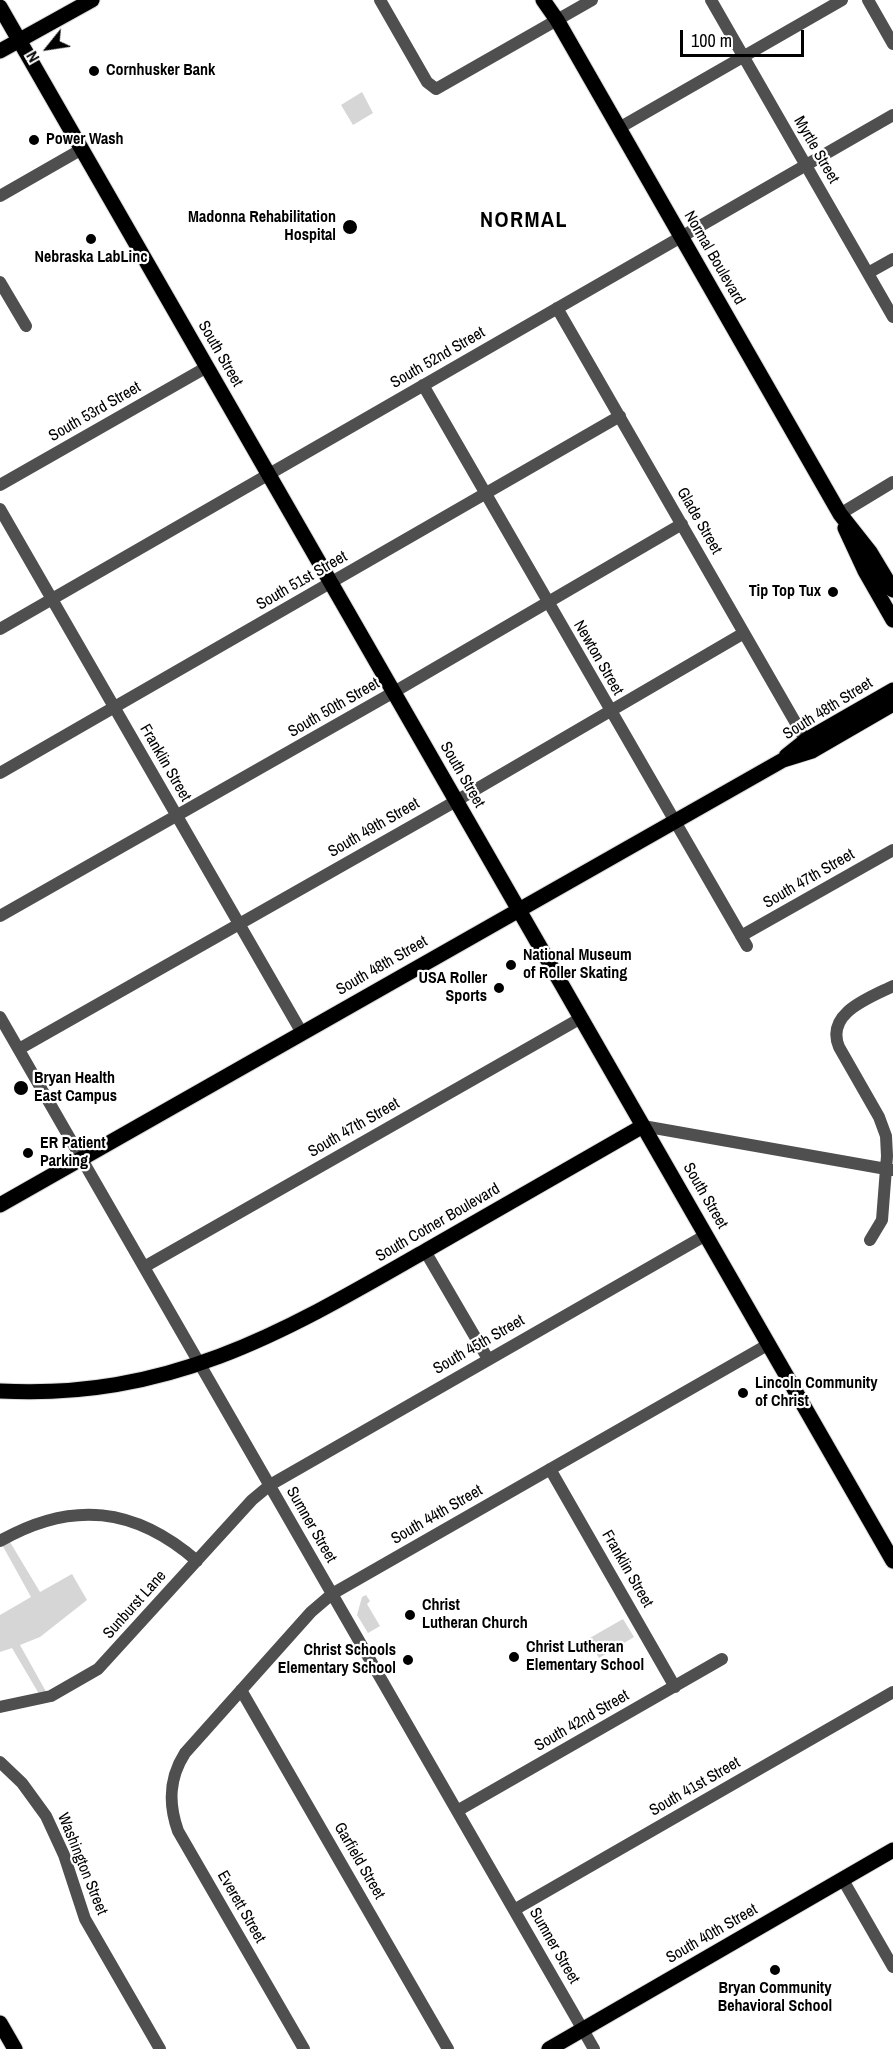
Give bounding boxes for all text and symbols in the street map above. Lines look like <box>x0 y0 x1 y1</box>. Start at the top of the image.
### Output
north arrow <box>18 18 78 78</box>
scale bar <box>683 18 808 56</box>
text: 100 m <box>691 28 732 53</box>
text: N <box>21 47 44 67</box>
place label: Cornhusker Bank <box>106 61 215 81</box>
marker: Cornhusker Bank <box>87 64 101 78</box>
street label: Myrtle Street <box>789 113 843 187</box>
place label: Power Wash <box>46 130 124 150</box>
marker: Power Wash <box>27 133 41 147</box>
place label: Madonna Rehabilitation Hospital <box>188 208 336 246</box>
district label: NORMAL <box>480 208 568 234</box>
street label: Normal Boulevard <box>679 208 749 308</box>
marker: Madonna Rehabilitation Hospital <box>341 218 359 236</box>
marker: Nebraska LabLinc <box>84 232 98 246</box>
place label: Nebraska LabLinc <box>34 248 148 268</box>
street label: South Street <box>193 318 247 390</box>
street label: South 52nd Street <box>387 323 489 393</box>
street label: South 53rd Street <box>46 378 144 446</box>
street label: Glade Street <box>672 484 726 558</box>
street label: South 51st Street <box>253 547 351 615</box>
place label: Tip Top Tux <box>749 582 821 602</box>
marker: Tip Top Tux <box>826 585 840 599</box>
street label: Newton Street <box>569 617 627 699</box>
street label: South 50th Street <box>285 674 383 742</box>
street label: South 48th Street <box>780 674 876 744</box>
street label: Franklin Street <box>135 721 195 805</box>
street label: South Street <box>435 739 489 811</box>
street label: South 49th Street <box>325 794 423 862</box>
street label: South 47th Street <box>760 845 858 913</box>
street label: South 48th Street <box>333 932 431 1000</box>
place label: National Museum of Roller Skating <box>523 946 632 984</box>
marker: National Museum of Roller Skating <box>504 958 518 972</box>
place label: USA Roller Sports <box>418 969 487 1007</box>
marker: USA Roller Sports <box>492 981 506 995</box>
place label: Bryan Health East Campus <box>34 1069 117 1107</box>
marker: Bryan Health East Campus <box>12 1079 30 1097</box>
street label: South 47th Street <box>305 1094 403 1162</box>
place label: ER Patient Parking <box>40 1134 106 1172</box>
marker: ER Patient Parking <box>21 1146 35 1160</box>
street label: South Street <box>678 1160 732 1232</box>
street label: South Cotner Boulevard <box>373 1180 503 1266</box>
street label: South 45th Street <box>430 1311 528 1379</box>
place label: Lincoln Community of Christ <box>755 1374 877 1412</box>
marker: Lincoln Community of Christ <box>736 1386 750 1400</box>
street label: South 44th Street <box>388 1481 486 1549</box>
street label: Sumner Street <box>282 1484 340 1566</box>
street label: Franklin Street <box>597 1527 657 1611</box>
street label: Sunburst Lane <box>99 1567 171 1643</box>
place label: Christ Lutheran Church <box>422 1596 528 1634</box>
marker: Christ Lutheran Church <box>403 1608 417 1622</box>
place label: Christ Lutheran Elementary School <box>526 1638 644 1676</box>
place label: Christ Schools Elementary School <box>278 1641 396 1679</box>
marker: Christ Lutheran Elementary School <box>507 1650 521 1664</box>
marker: Christ Schools Elementary School <box>401 1653 415 1667</box>
street label: South 42nd Street <box>531 1686 633 1756</box>
street label: South 41st Street <box>646 1753 744 1821</box>
street label: Washington Street <box>53 1810 111 1918</box>
street label: Garfield Street <box>329 1819 389 1903</box>
street label: Everett Street <box>213 1867 269 1947</box>
street label: South 40th Street <box>663 1900 761 1968</box>
street label: Sumner Street <box>525 1905 583 1987</box>
marker: Bryan Community Behavioral School <box>768 1963 782 1977</box>
place label: Bryan Community Behavioral School <box>718 1979 832 2017</box>

